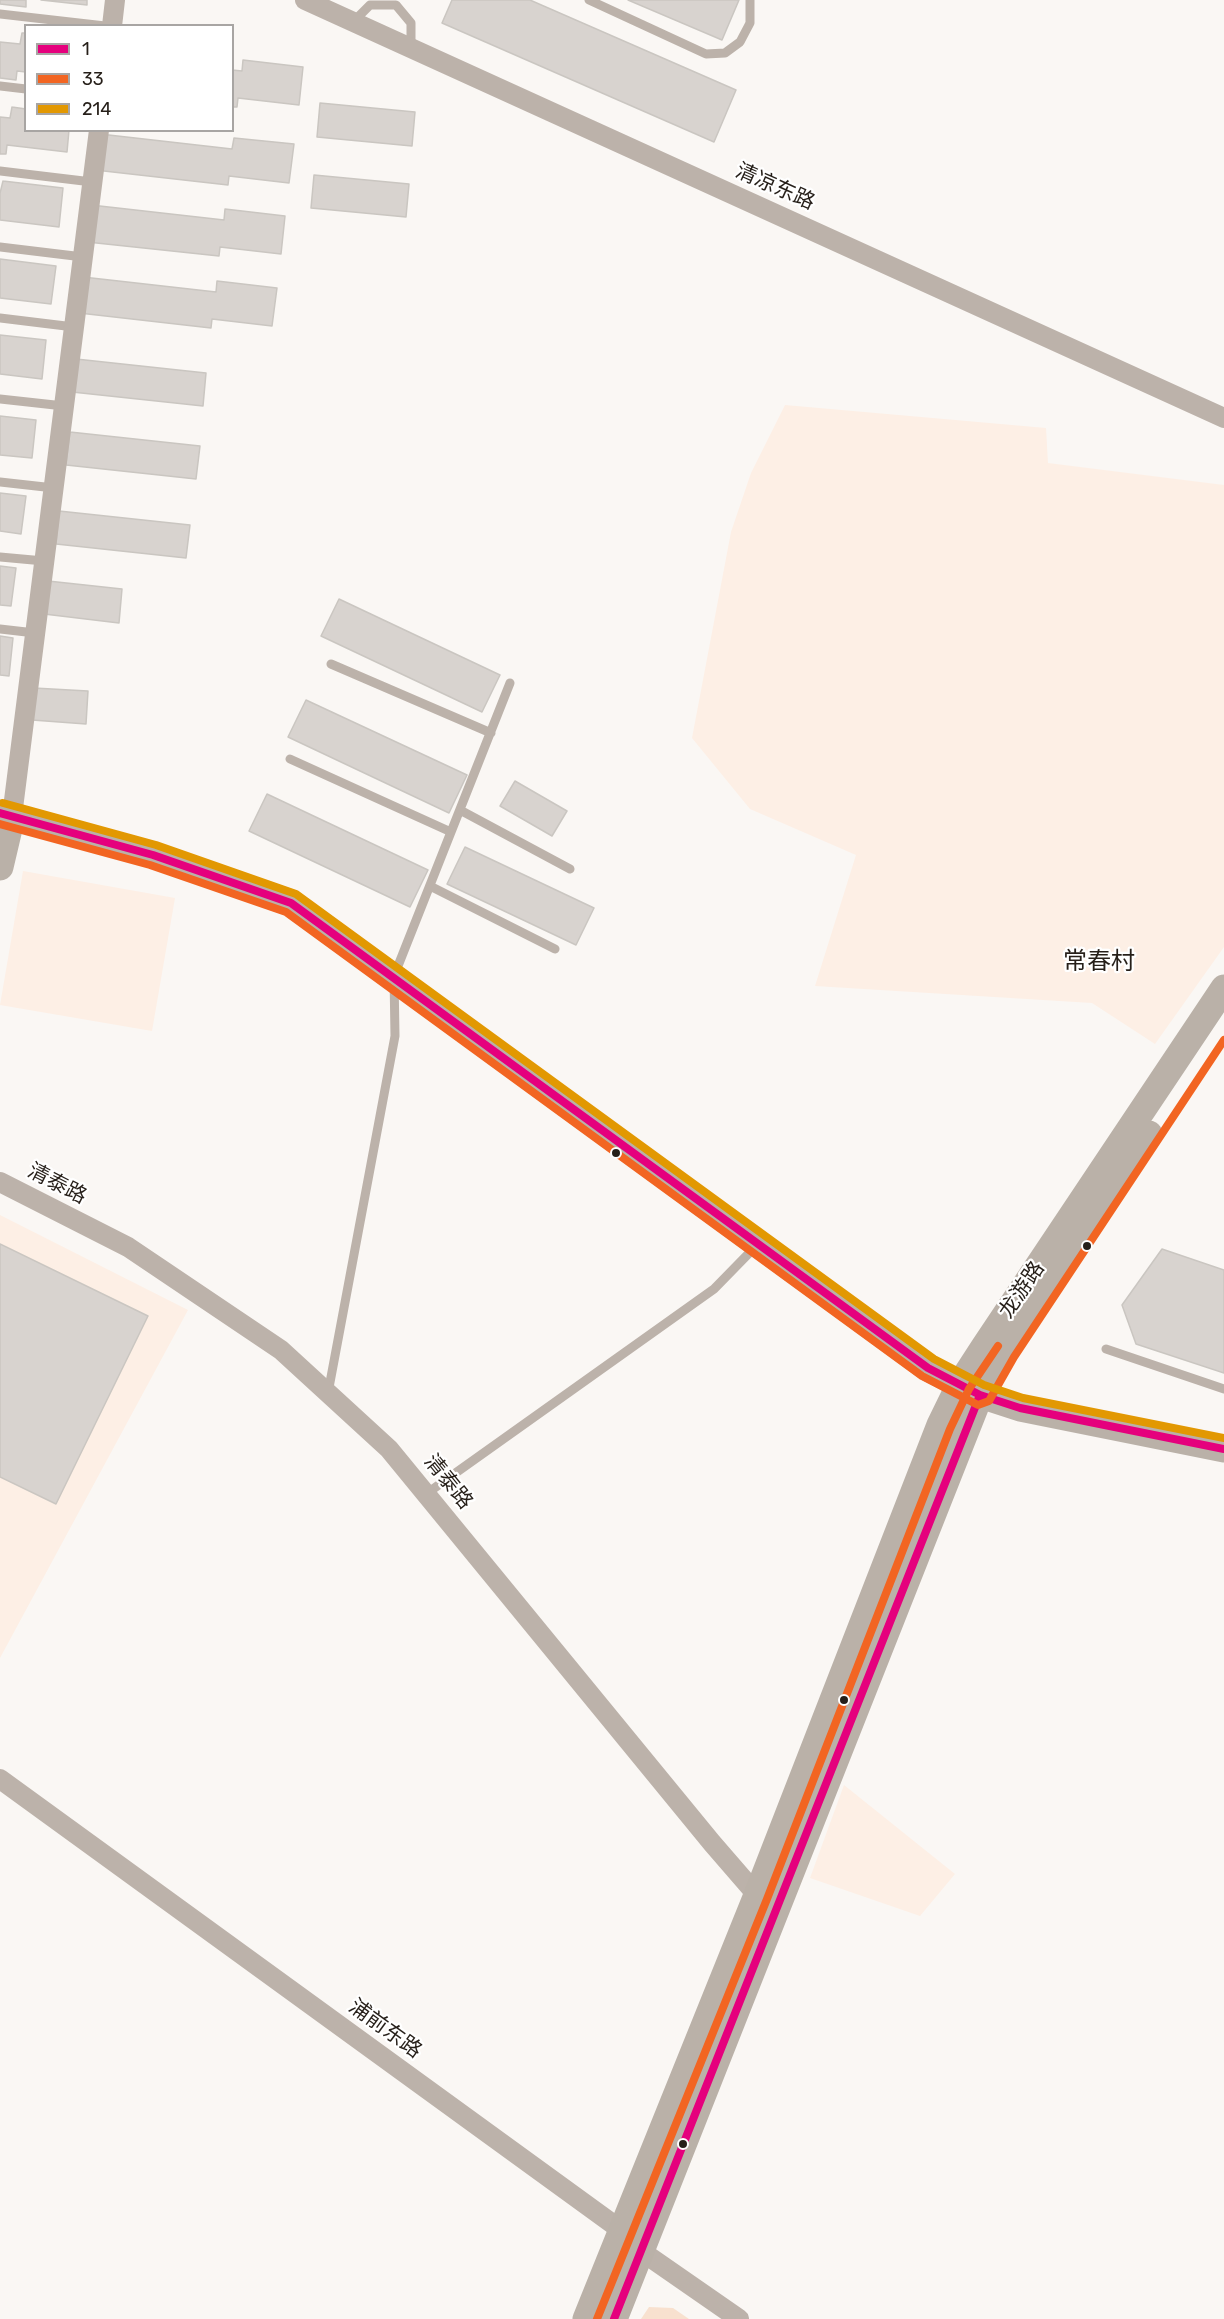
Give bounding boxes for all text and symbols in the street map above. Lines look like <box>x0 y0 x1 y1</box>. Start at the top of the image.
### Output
legend <box>24 24 234 132</box>
text: 1 <box>82 38 90 60</box>
text: 33 <box>82 68 104 90</box>
text: 214 <box>82 98 111 120</box>
street label: 清凉东路 <box>732 158 818 216</box>
district label: 常春村 <box>1063 948 1135 976</box>
unlabelled marker <box>610 1147 622 1159</box>
street label: 清泰路 <box>23 1158 91 1210</box>
unlabelled marker <box>1081 1240 1093 1252</box>
street label: 龙游路 <box>994 1257 1050 1323</box>
street label: 清泰路 <box>418 1450 478 1514</box>
unlabelled marker <box>838 1694 850 1706</box>
street label: 浦前东路 <box>344 1994 426 2064</box>
unlabelled marker <box>677 2138 689 2150</box>

